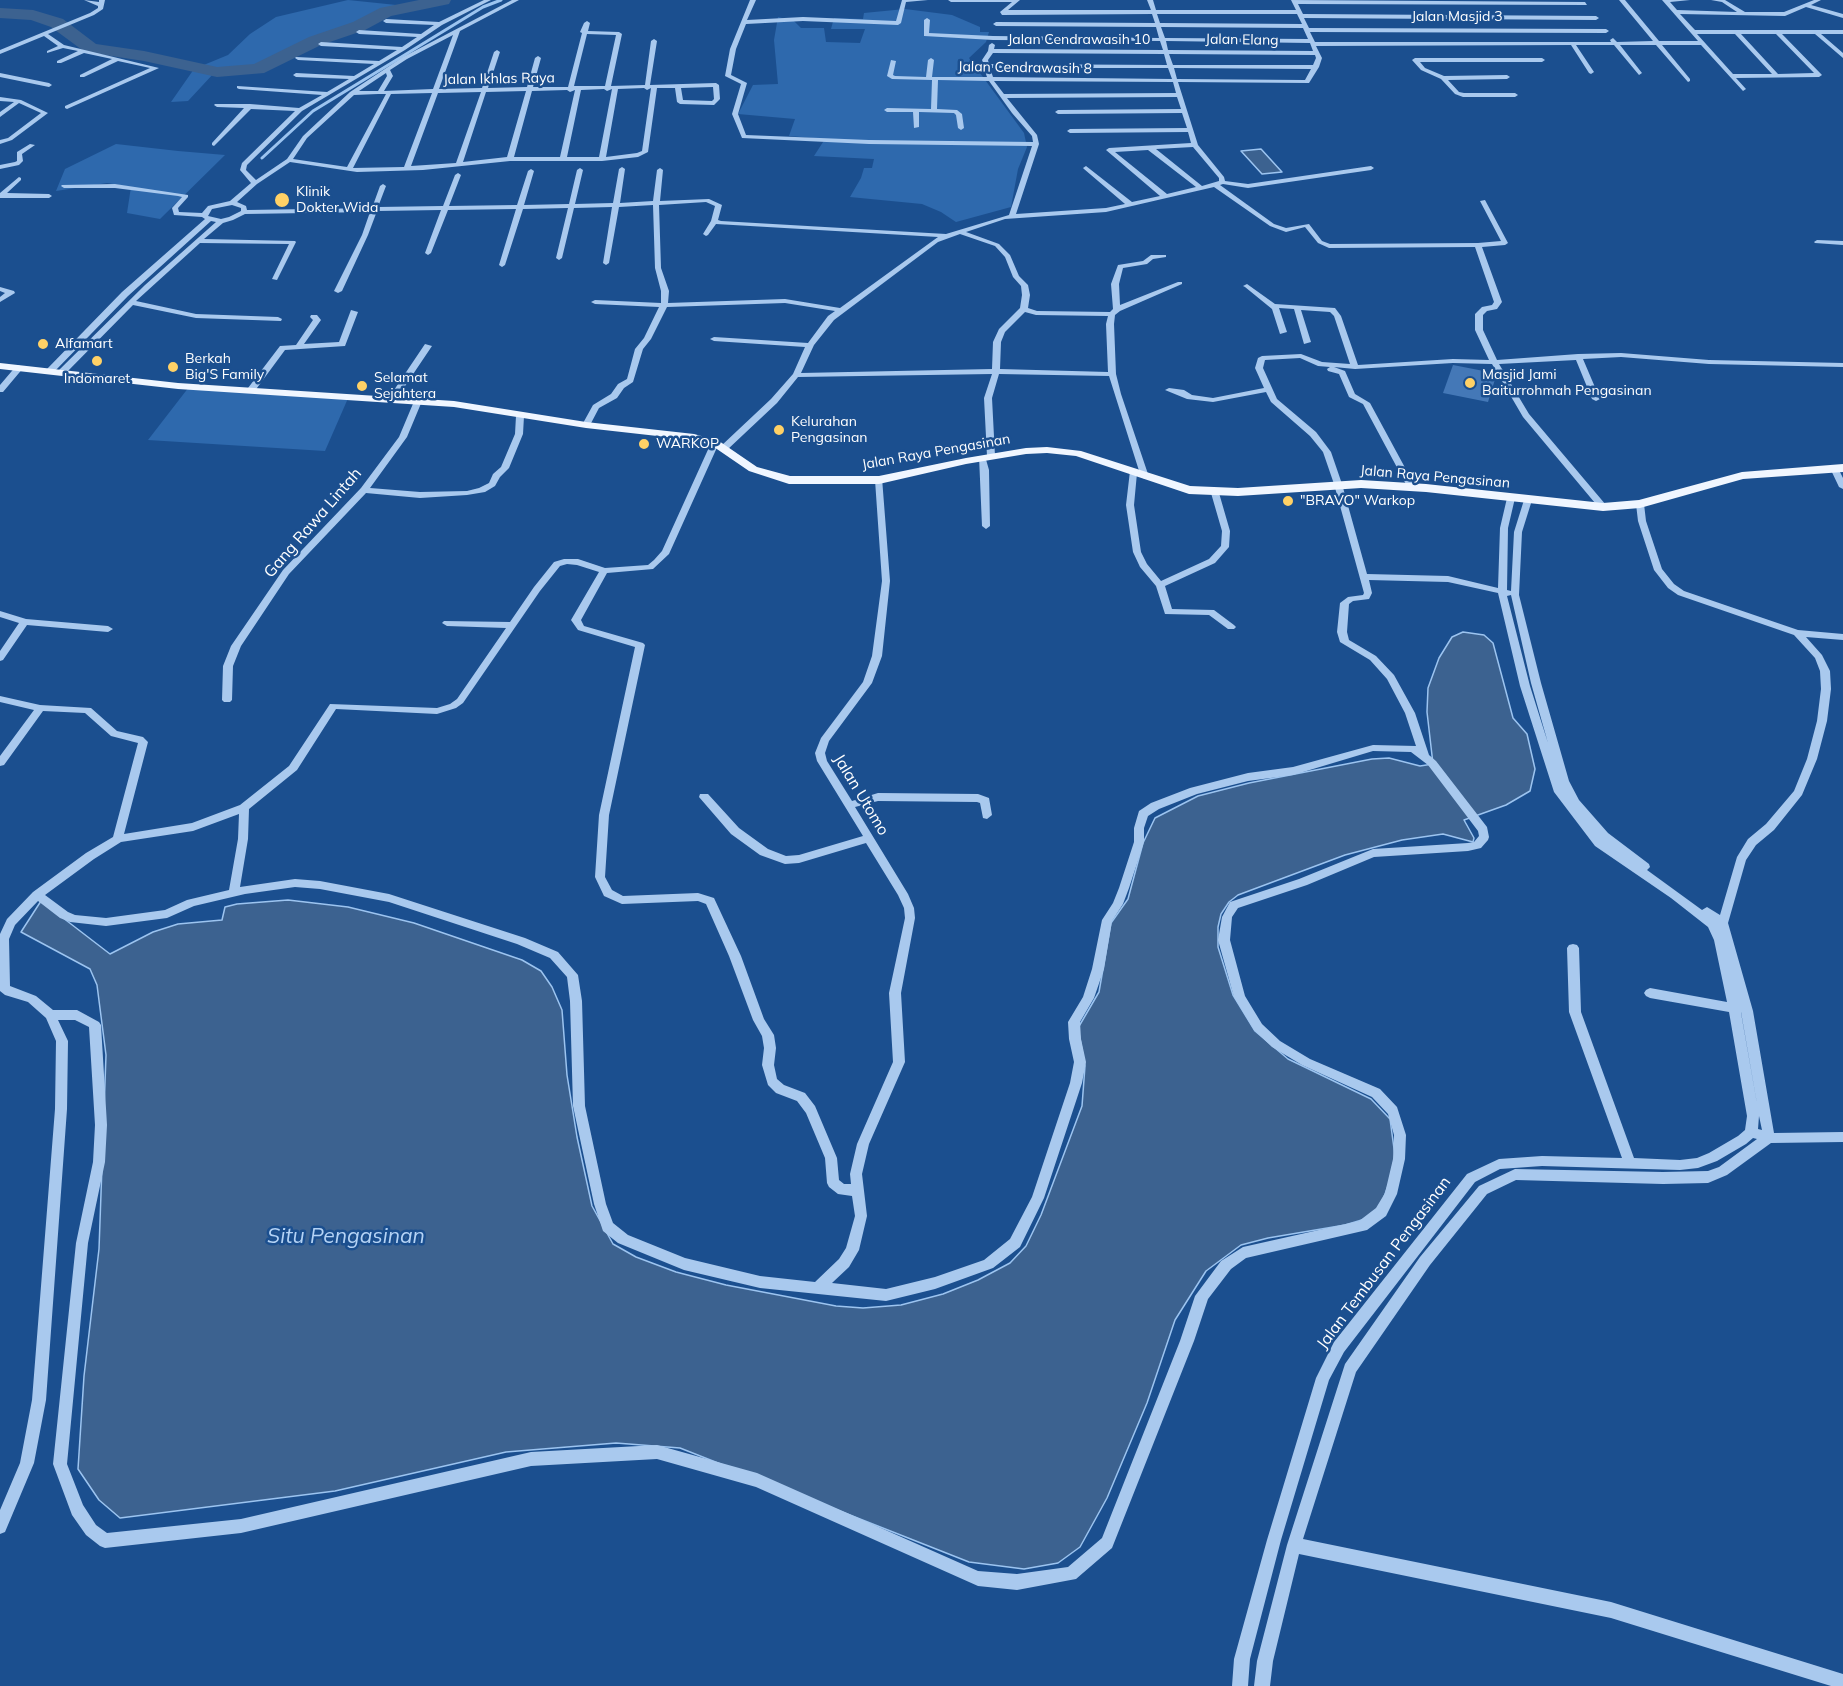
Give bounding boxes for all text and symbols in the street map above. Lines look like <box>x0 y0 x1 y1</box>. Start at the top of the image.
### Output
street label: Jalan Masjid 3 <box>1411 9 1503 25</box>
street label: Jalan Elang <box>1205 31 1279 49</box>
street label: Jalan Cendrawasih 10 <box>1008 32 1150 48</box>
street label: Jalan Cendrawasih 8 <box>958 58 1092 78</box>
street label: Jalan Ikhlas Raya <box>443 70 555 88</box>
place label: Klinik Dokter Wida <box>296 184 378 216</box>
marker: Klinik Dokter Wida <box>273 191 291 209</box>
place label: Alfamart <box>55 336 113 352</box>
marker: Alfamart <box>36 337 50 351</box>
place label: Berkah Big'S Family <box>185 351 264 384</box>
marker: Indomaret <box>90 354 104 368</box>
marker: Berkah Big'S Family <box>166 360 180 374</box>
place label: Masjid Jami Baiturrohmah Pengasinan <box>1482 367 1652 400</box>
place label: Selamat Sejahtera <box>374 370 436 402</box>
place label: Indomaret <box>64 371 130 387</box>
marker: Masjid Jami Baiturrohmah Pengasinan <box>1463 376 1477 390</box>
marker: Selamat Sejahtera <box>355 379 369 393</box>
place label: Kelurahan Pengasinan <box>791 414 868 446</box>
marker: Kelurahan Pengasinan <box>772 423 786 437</box>
street label: Jalan Raya Pengasinan <box>860 431 1012 473</box>
place label: WARKOP <box>656 436 719 452</box>
marker: WARKOP <box>637 437 651 451</box>
street label: Jalan Raya Pengasinan <box>1359 462 1511 492</box>
street label: Gang Rawa Lintah <box>260 464 366 582</box>
place label: "BRAVO" Warkop <box>1300 493 1415 509</box>
marker: "BRAVO" Warkop <box>1281 494 1295 508</box>
street label: Jalan Utomo <box>829 751 893 839</box>
street label: Jalan Tembusan Pengasinan <box>1313 1173 1455 1353</box>
water label: Situ Pengasinan <box>267 1224 425 1250</box>

